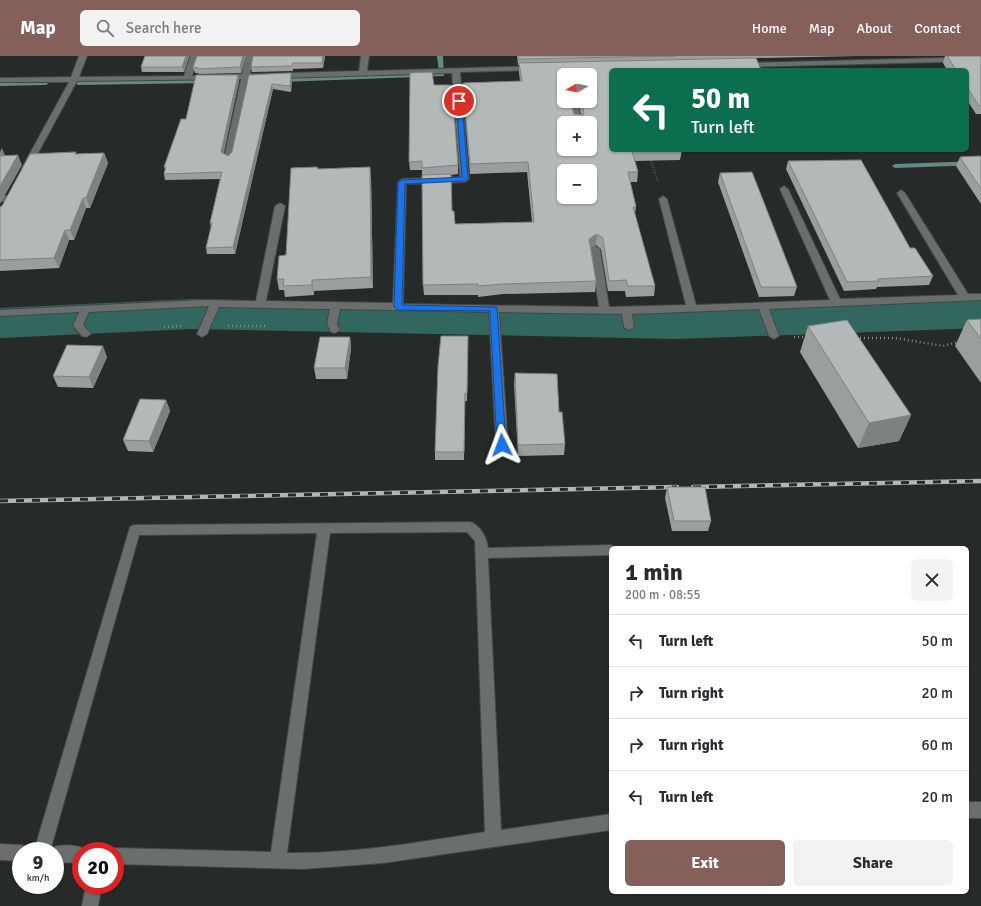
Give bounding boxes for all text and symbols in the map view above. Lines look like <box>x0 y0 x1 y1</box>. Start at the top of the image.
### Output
search box <box>80 10 360 46</box>
text: Map <box>20 16 56 40</box>
icon: search <box>94 17 116 39</box>
text: Search here <box>126 19 201 37</box>
text: Home <box>752 20 787 37</box>
text: Map <box>809 20 834 37</box>
text: About <box>856 20 892 37</box>
text: Contact <box>914 20 961 37</box>
north arrow <box>557 68 597 108</box>
map controls <box>557 68 597 204</box>
text: 50 m <box>691 82 750 116</box>
pin <box>442 84 476 118</box>
icon: left <box>625 84 677 136</box>
icon: arrive <box>448 90 470 112</box>
button: + <box>557 116 597 156</box>
text: Turn left <box>691 116 754 138</box>
button: − <box>557 164 597 204</box>
position arrow <box>481 424 523 466</box>
text: 1 min <box>625 557 683 587</box>
button: close <box>911 559 953 601</box>
text: 200 m · 08:55 <box>625 587 701 603</box>
icon: left <box>625 630 647 652</box>
text: Turn left <box>659 632 713 650</box>
text: 50 m <box>922 632 953 650</box>
icon: right <box>625 682 647 704</box>
text: Turn right <box>659 684 724 702</box>
text: 20 m <box>922 684 953 702</box>
icon: right <box>625 734 647 756</box>
text: Turn right <box>659 736 724 754</box>
text: 60 m <box>922 736 953 754</box>
icon: left <box>625 786 647 808</box>
text: Turn left <box>659 788 713 806</box>
text: 20 m <box>922 788 953 806</box>
button: Exit <box>625 840 785 886</box>
button: Share <box>793 840 953 886</box>
speed limit sign: 20 <box>72 842 124 894</box>
text: 9 <box>33 850 43 875</box>
text: km/h <box>27 872 49 884</box>

